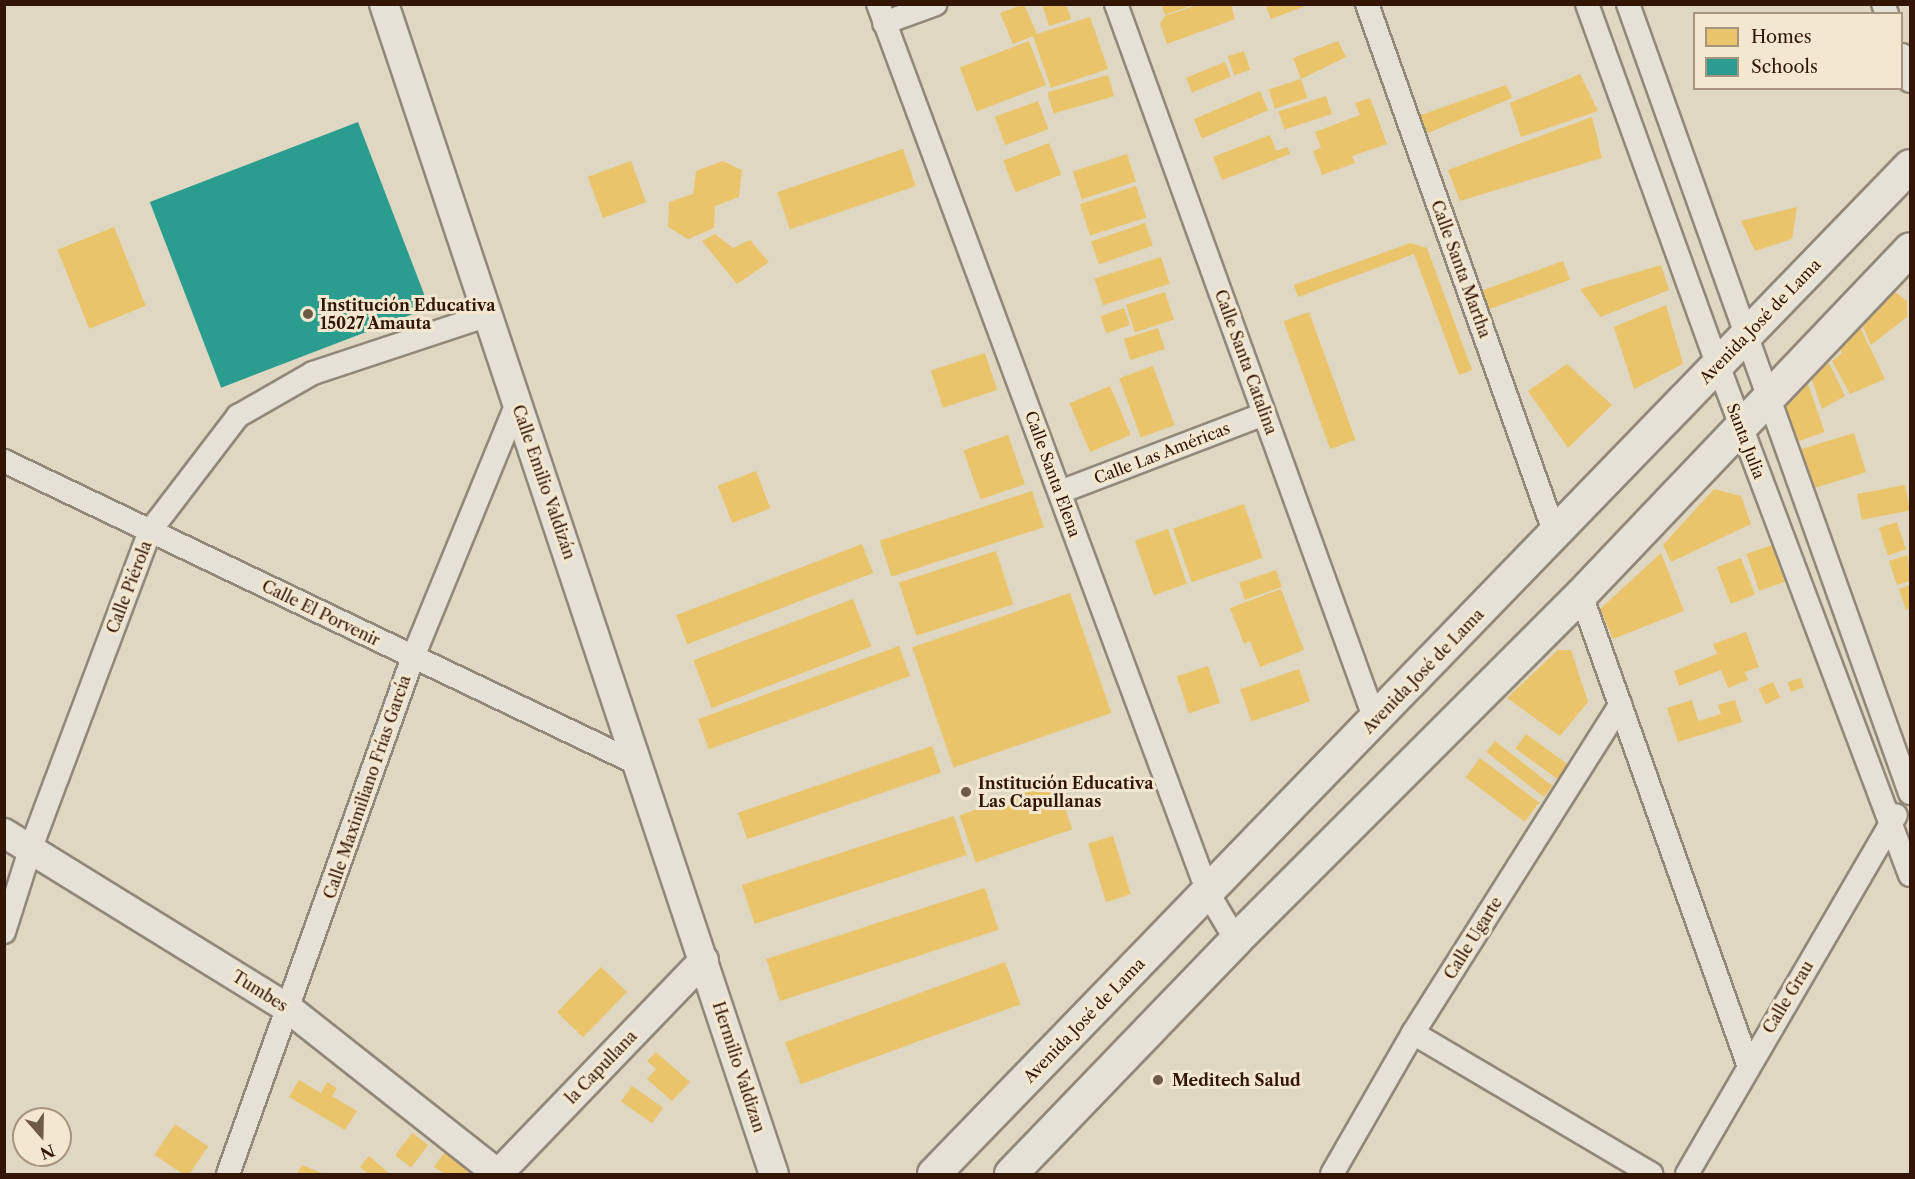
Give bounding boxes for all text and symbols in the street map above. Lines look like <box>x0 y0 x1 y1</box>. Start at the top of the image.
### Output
legend <box>1693 12 1903 90</box>
text: Homes <box>1751 26 1812 48</box>
text: Schools <box>1751 56 1818 78</box>
street label: Calle Santa Martha <box>1427 198 1495 340</box>
street label: Avenida José de Lama <box>1695 255 1825 387</box>
street label: Calle Santa Catalina <box>1211 287 1281 437</box>
place label: Institución Educativa 15027 Amauta <box>320 295 496 333</box>
marker: Institución Educativa 15027 Amauta <box>301 307 315 321</box>
street label: Santa Julia <box>1723 400 1769 482</box>
street label: Calle Emilio Valdizán <box>508 402 580 562</box>
street label: Calle Santa Elena <box>1021 408 1085 540</box>
street label: Calle Las Américas <box>1091 418 1233 488</box>
street label: Calle Piérola <box>103 538 155 636</box>
street label: Calle El Porvenir <box>259 576 383 650</box>
street label: Avenida José de Lama <box>1358 605 1488 737</box>
street label: Calle Maximiliano Frías García <box>320 673 414 901</box>
place label: Institución Educativa Las Capullanas <box>978 773 1154 811</box>
marker: Institución Educativa Las Capullanas <box>959 785 973 799</box>
street label: Calle Ugarte <box>1440 893 1506 983</box>
street label: Avenida José de Lama <box>1019 954 1149 1086</box>
street label: Calle Grau <box>1759 957 1817 1037</box>
street label: Tumbes <box>229 966 291 1016</box>
street label: Hermilio Valdizan <box>709 999 769 1135</box>
street label: la Capullana <box>561 1026 641 1108</box>
place label: Meditech Salud <box>1172 1070 1301 1090</box>
marker: Meditech Salud <box>1149 1071 1167 1089</box>
north arrow <box>12 1107 72 1167</box>
text: N <box>38 1140 57 1164</box>

